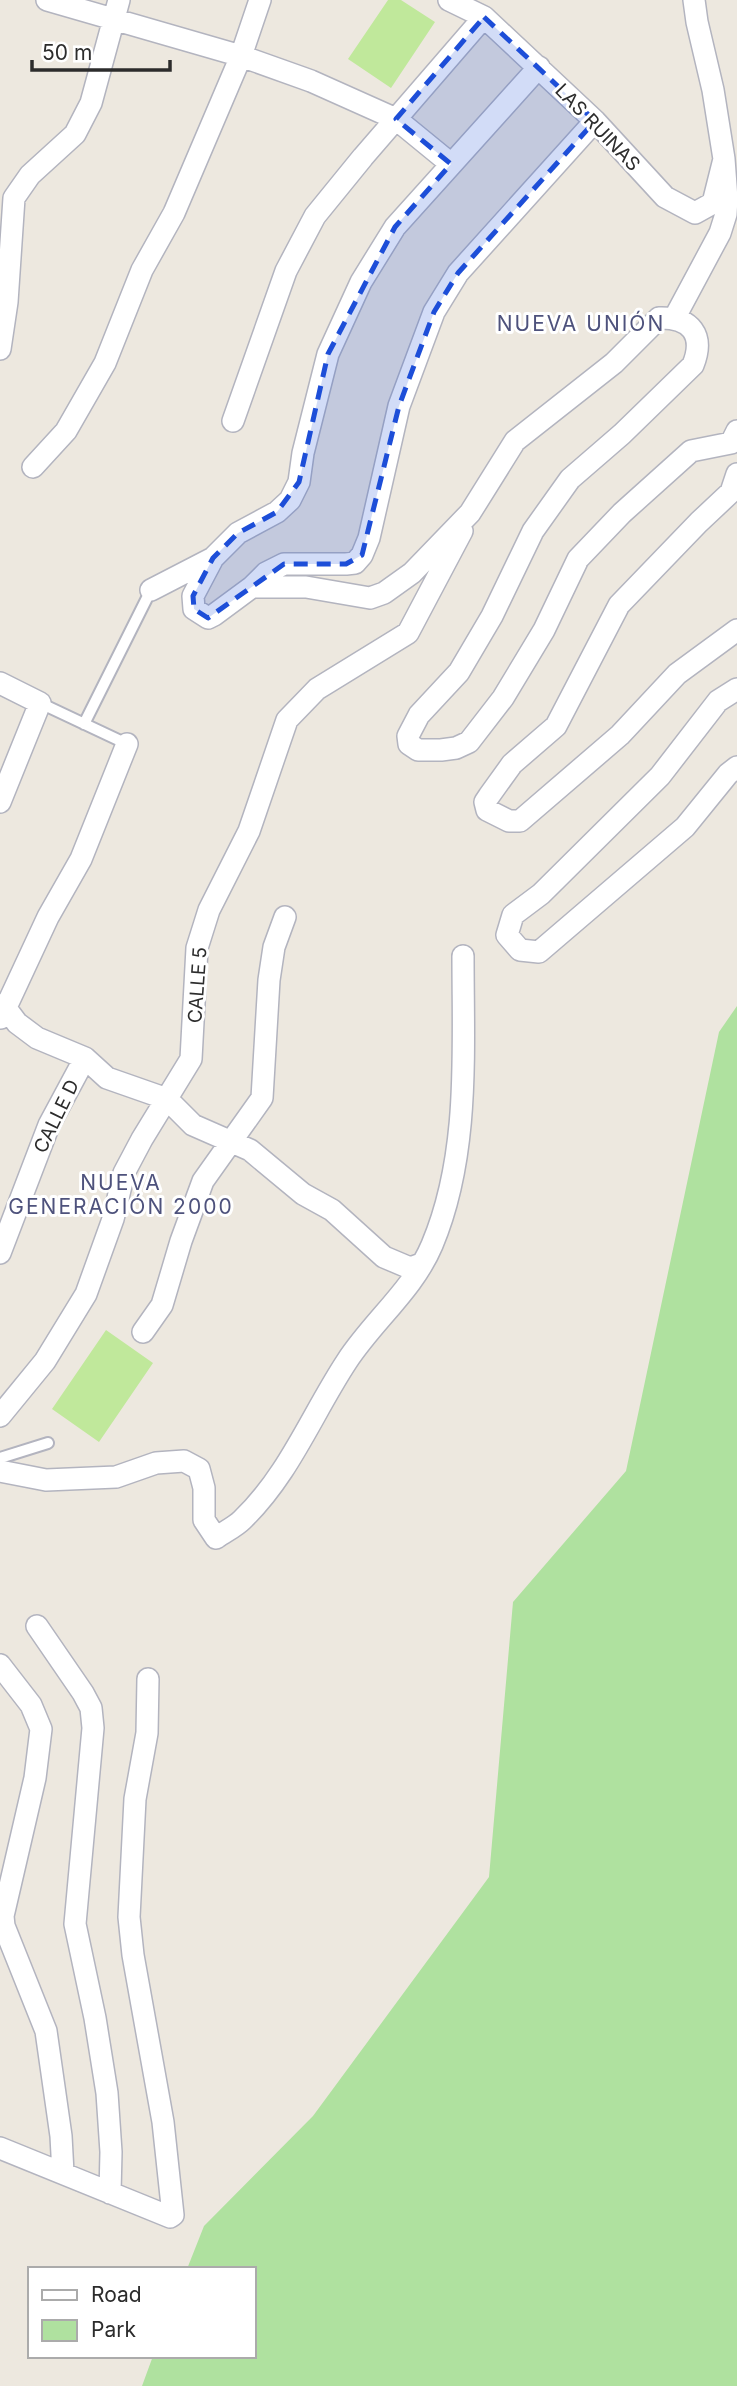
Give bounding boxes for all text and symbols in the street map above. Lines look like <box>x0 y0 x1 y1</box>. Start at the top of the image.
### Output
scale bar <box>32 28 170 72</box>
text: 50 m <box>42 40 92 65</box>
street label: LAS RUINAS <box>550 79 645 176</box>
district label: NUEVA UNIÓN <box>497 310 665 336</box>
street label: CALLE 5 <box>183 946 212 1024</box>
street label: CALLE D <box>29 1076 84 1157</box>
district label: NUEVA GENERACIÓN 2000 <box>8 1170 234 1219</box>
legend <box>28 2267 256 2358</box>
text: Road <box>91 2282 142 2307</box>
text: Park <box>91 2317 136 2342</box>

